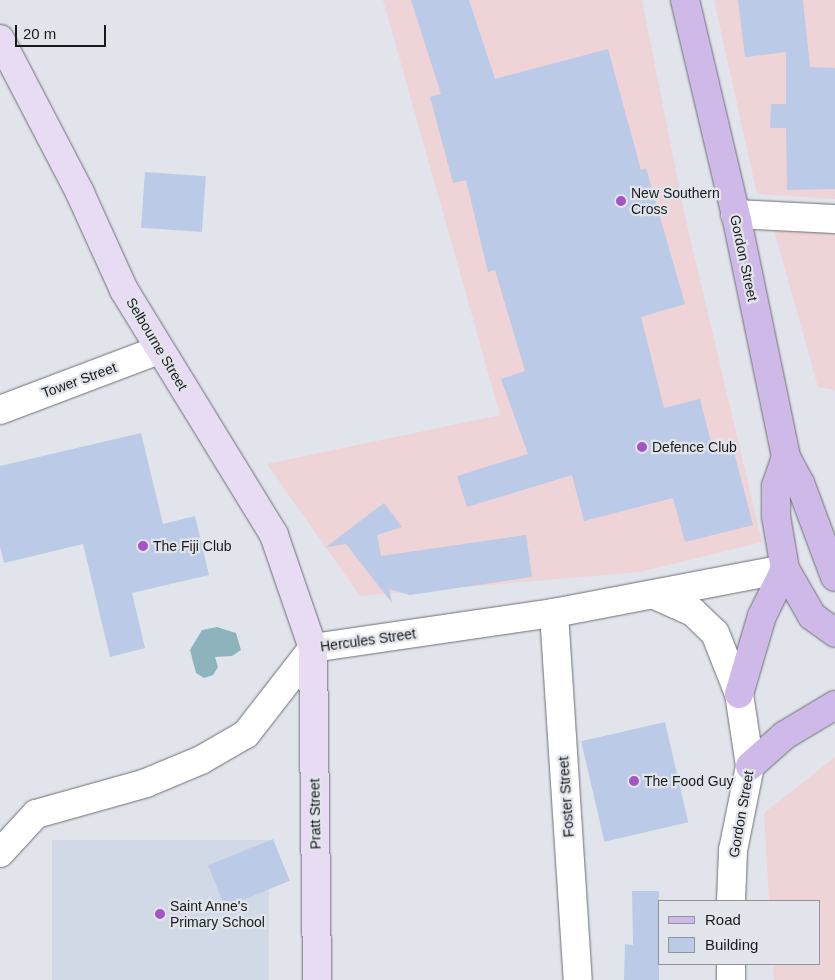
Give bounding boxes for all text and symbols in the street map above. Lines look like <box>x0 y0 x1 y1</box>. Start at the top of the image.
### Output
scale bar <box>18 15 109 47</box>
text: 20 m <box>23 25 56 42</box>
place label: New Southern Cross <box>631 185 720 218</box>
marker: New Southern Cross <box>615 195 627 207</box>
street label: Gordon Street <box>727 213 761 303</box>
street label: Selbourne Street <box>123 295 191 393</box>
street label: Tower Street <box>39 359 119 401</box>
place label: Defence Club <box>652 439 737 455</box>
marker: Defence Club <box>636 441 648 453</box>
place label: The Fiji Club <box>153 538 232 554</box>
marker: The Fiji Club <box>137 540 149 552</box>
street label: Hercules Street <box>319 625 417 655</box>
street label: Foster Street <box>555 756 577 838</box>
street label: Gordon Street <box>725 769 757 859</box>
place label: The Food Guy <box>644 773 733 789</box>
marker: The Food Guy <box>628 775 640 787</box>
street label: Pratt Street <box>306 778 324 850</box>
place label: Saint Anne's Primary School <box>170 898 265 930</box>
legend <box>658 900 820 965</box>
marker: Saint Anne's Primary School <box>154 908 166 920</box>
text: Road <box>705 911 741 928</box>
text: Building <box>705 936 758 953</box>

